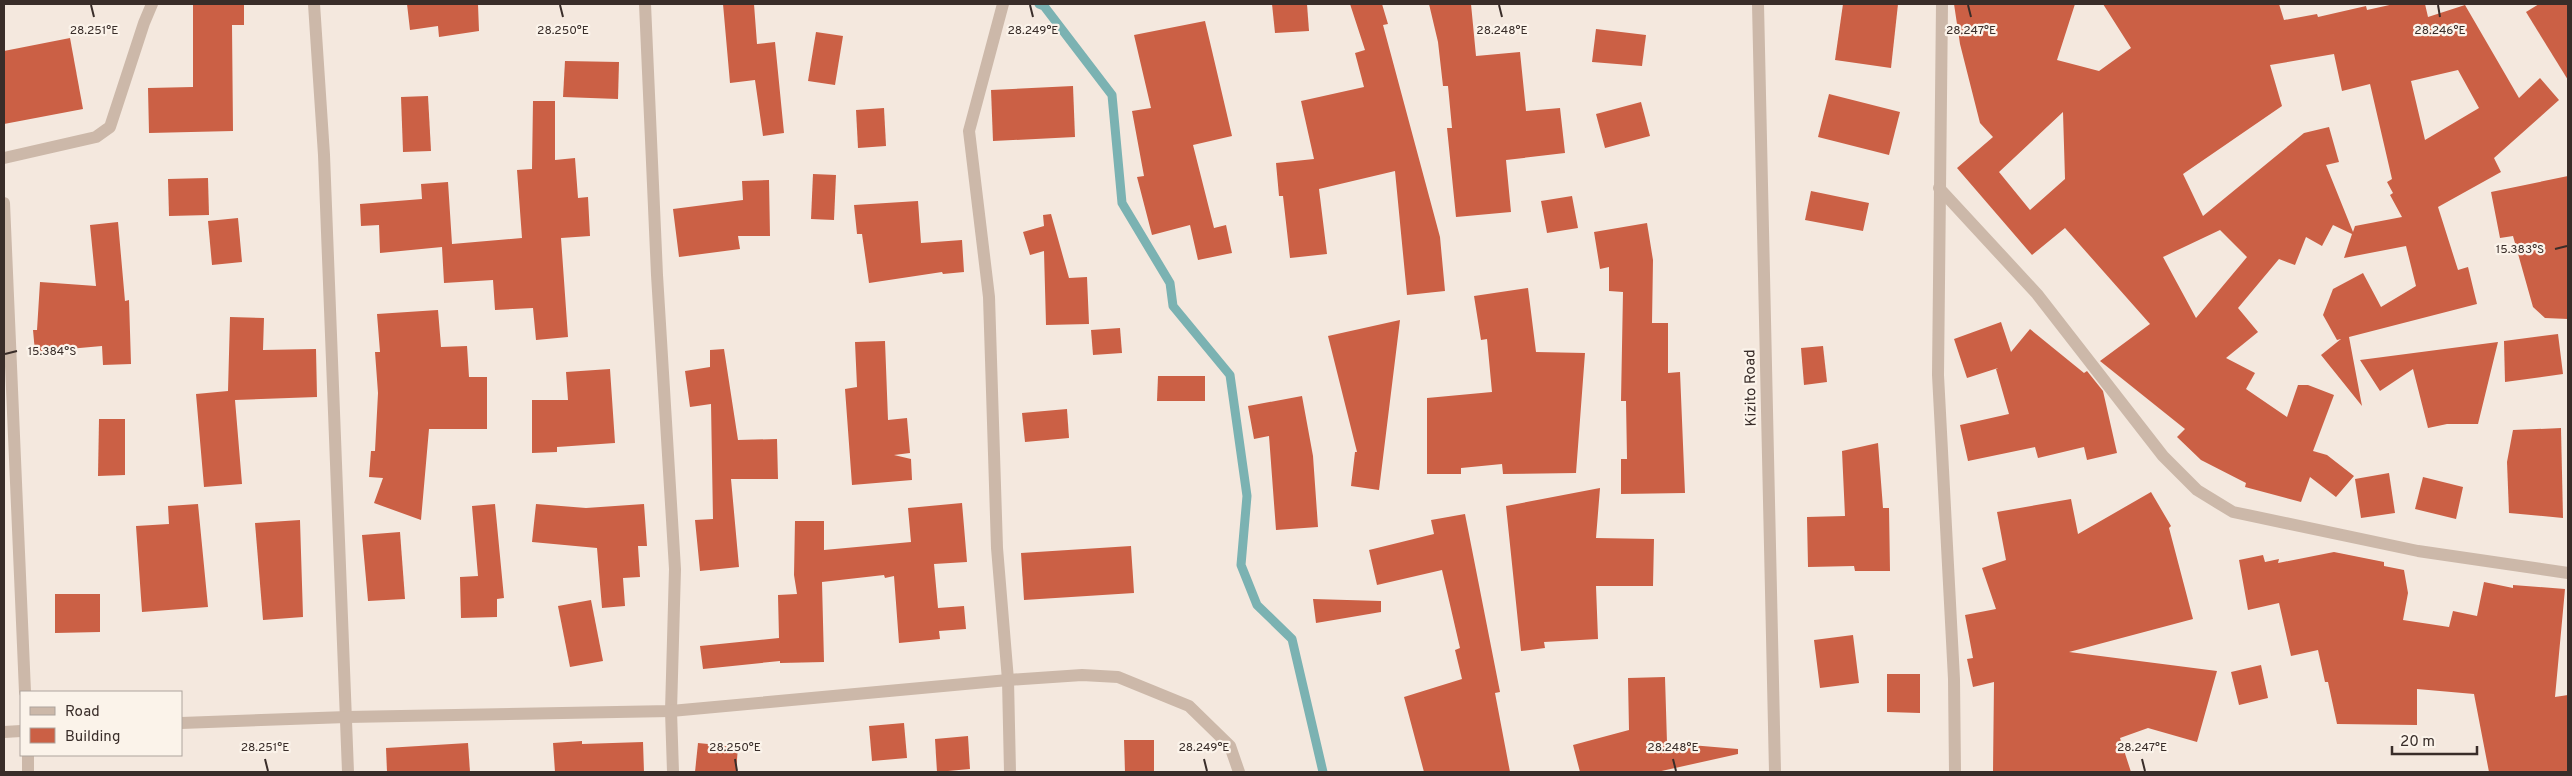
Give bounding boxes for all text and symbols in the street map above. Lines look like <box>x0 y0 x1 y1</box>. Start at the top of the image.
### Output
text: 28.251°E <box>70 23 118 39</box>
text: 28.250°E <box>537 23 589 39</box>
text: 28.249°E <box>1007 23 1059 39</box>
text: 28.248°E <box>1476 23 1528 39</box>
text: 28.247°E <box>1946 23 1996 39</box>
text: 28.246°E <box>2414 23 2466 39</box>
text: 15.383°S <box>2496 242 2544 258</box>
text: 15.384°S <box>28 344 76 360</box>
street label: Kizito Road <box>1741 349 1762 427</box>
legend <box>20 691 182 756</box>
text: Road <box>65 703 100 722</box>
scale bar <box>2392 724 2477 756</box>
text: Building <box>65 728 120 747</box>
text: 20 m <box>2400 733 2435 752</box>
text: 28.251°E <box>241 740 289 756</box>
text: 28.250°E <box>709 740 761 756</box>
text: 28.249°E <box>1178 740 1230 756</box>
text: 28.248°E <box>1647 740 1699 756</box>
text: 28.247°E <box>2117 740 2167 756</box>

